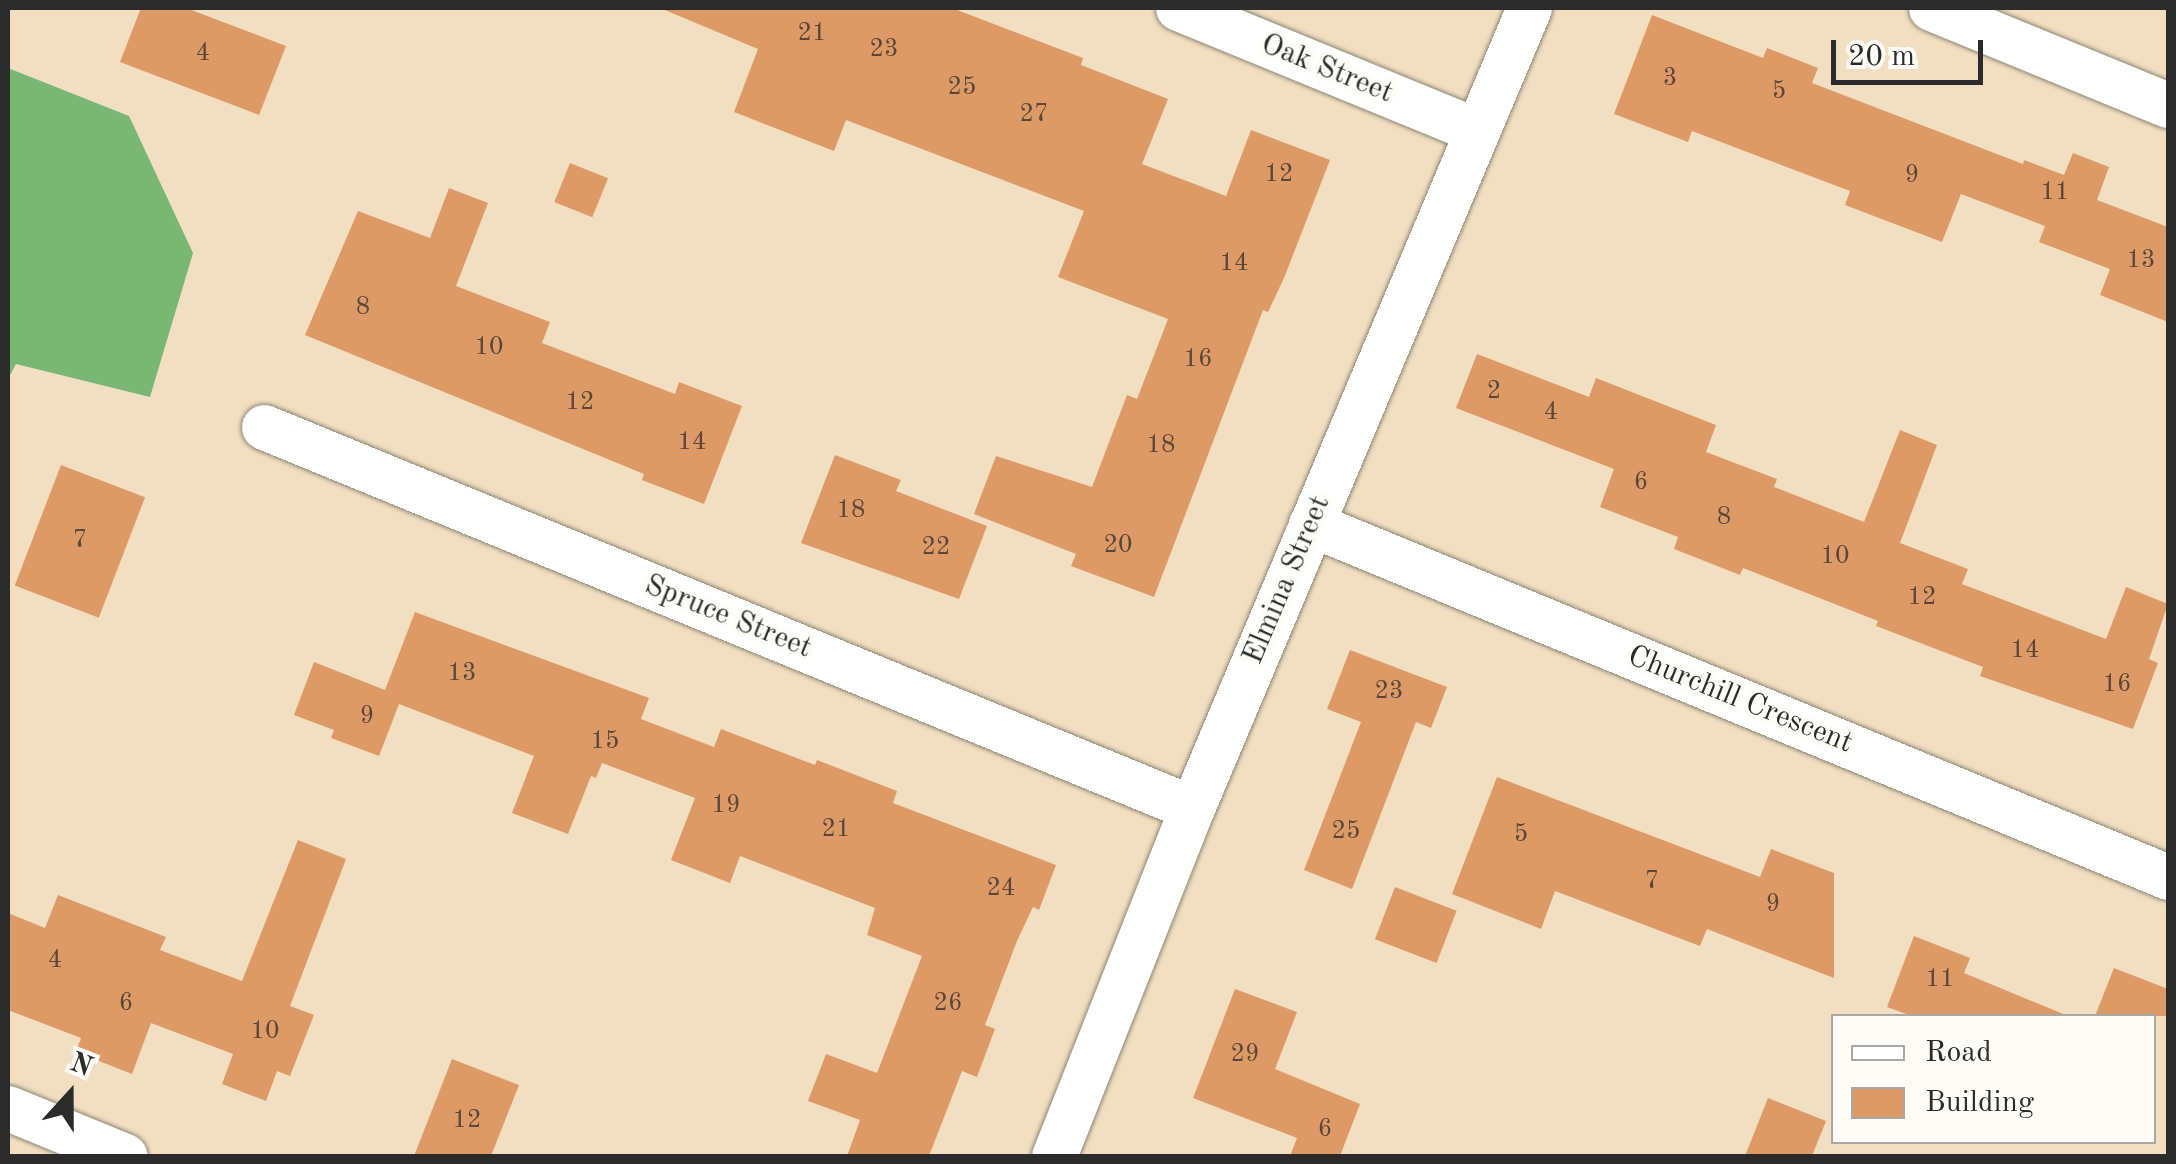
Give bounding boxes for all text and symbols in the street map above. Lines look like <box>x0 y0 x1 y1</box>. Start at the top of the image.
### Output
house number: 21 <box>798 19 826 49</box>
scale bar <box>1836 20 1988 82</box>
street label: Oak Street <box>1256 26 1398 112</box>
house number: 23 <box>870 35 898 65</box>
house number: 4 <box>196 39 210 69</box>
text: 20 m <box>1848 42 1915 72</box>
house number: 3 <box>1663 64 1677 94</box>
house number: 25 <box>948 73 976 103</box>
house number: 5 <box>1772 77 1786 107</box>
house number: 27 <box>1020 100 1048 130</box>
house number: 12 <box>1265 160 1293 190</box>
house number: 9 <box>1905 161 1919 191</box>
house number: 11 <box>2041 178 2069 208</box>
house number: 13 <box>2127 246 2155 276</box>
house number: 14 <box>1220 249 1248 279</box>
house number: 8 <box>356 293 370 323</box>
house number: 10 <box>475 333 503 363</box>
house number: 16 <box>1184 345 1212 375</box>
house number: 2 <box>1487 377 1501 407</box>
house number: 12 <box>566 388 594 418</box>
house number: 4 <box>1544 398 1558 428</box>
house number: 14 <box>678 428 706 458</box>
house number: 18 <box>1147 431 1175 461</box>
house number: 6 <box>1634 468 1648 498</box>
street label: Elmina Street <box>1235 490 1339 670</box>
house number: 18 <box>837 496 865 526</box>
house number: 8 <box>1717 503 1731 533</box>
house number: 7 <box>73 526 87 556</box>
house number: 20 <box>1104 531 1132 561</box>
house number: 22 <box>922 533 950 563</box>
house number: 10 <box>1821 542 1849 572</box>
street label: Spruce Street <box>639 567 817 667</box>
house number: 12 <box>1908 583 1936 613</box>
house number: 14 <box>2011 636 2039 666</box>
street label: Churchill Crescent <box>1622 638 1858 762</box>
house number: 13 <box>448 659 476 689</box>
house number: 16 <box>2103 670 2131 700</box>
house number: 23 <box>1375 677 1403 707</box>
house number: 9 <box>360 702 374 732</box>
house number: 15 <box>591 727 619 757</box>
house number: 19 <box>712 791 740 821</box>
house number: 21 <box>822 815 850 845</box>
house number: 25 <box>1332 817 1360 847</box>
house number: 5 <box>1514 820 1528 850</box>
house number: 7 <box>1645 867 1659 897</box>
house number: 24 <box>987 874 1015 904</box>
house number: 9 <box>1766 890 1780 920</box>
house number: 4 <box>48 946 62 976</box>
house number: 11 <box>1926 965 1954 995</box>
house number: 6 <box>119 989 133 1019</box>
house number: 26 <box>934 989 962 1019</box>
legend <box>1831 1014 2156 1144</box>
house number: 10 <box>251 1017 279 1047</box>
text: Road <box>1925 1038 1992 1068</box>
house number: 29 <box>1231 1040 1259 1070</box>
north arrow <box>20 1044 120 1144</box>
text: N <box>66 1049 96 1083</box>
text: Building <box>1925 1088 2034 1118</box>
house number: 12 <box>453 1106 481 1136</box>
house number: 6 <box>1318 1115 1332 1145</box>

